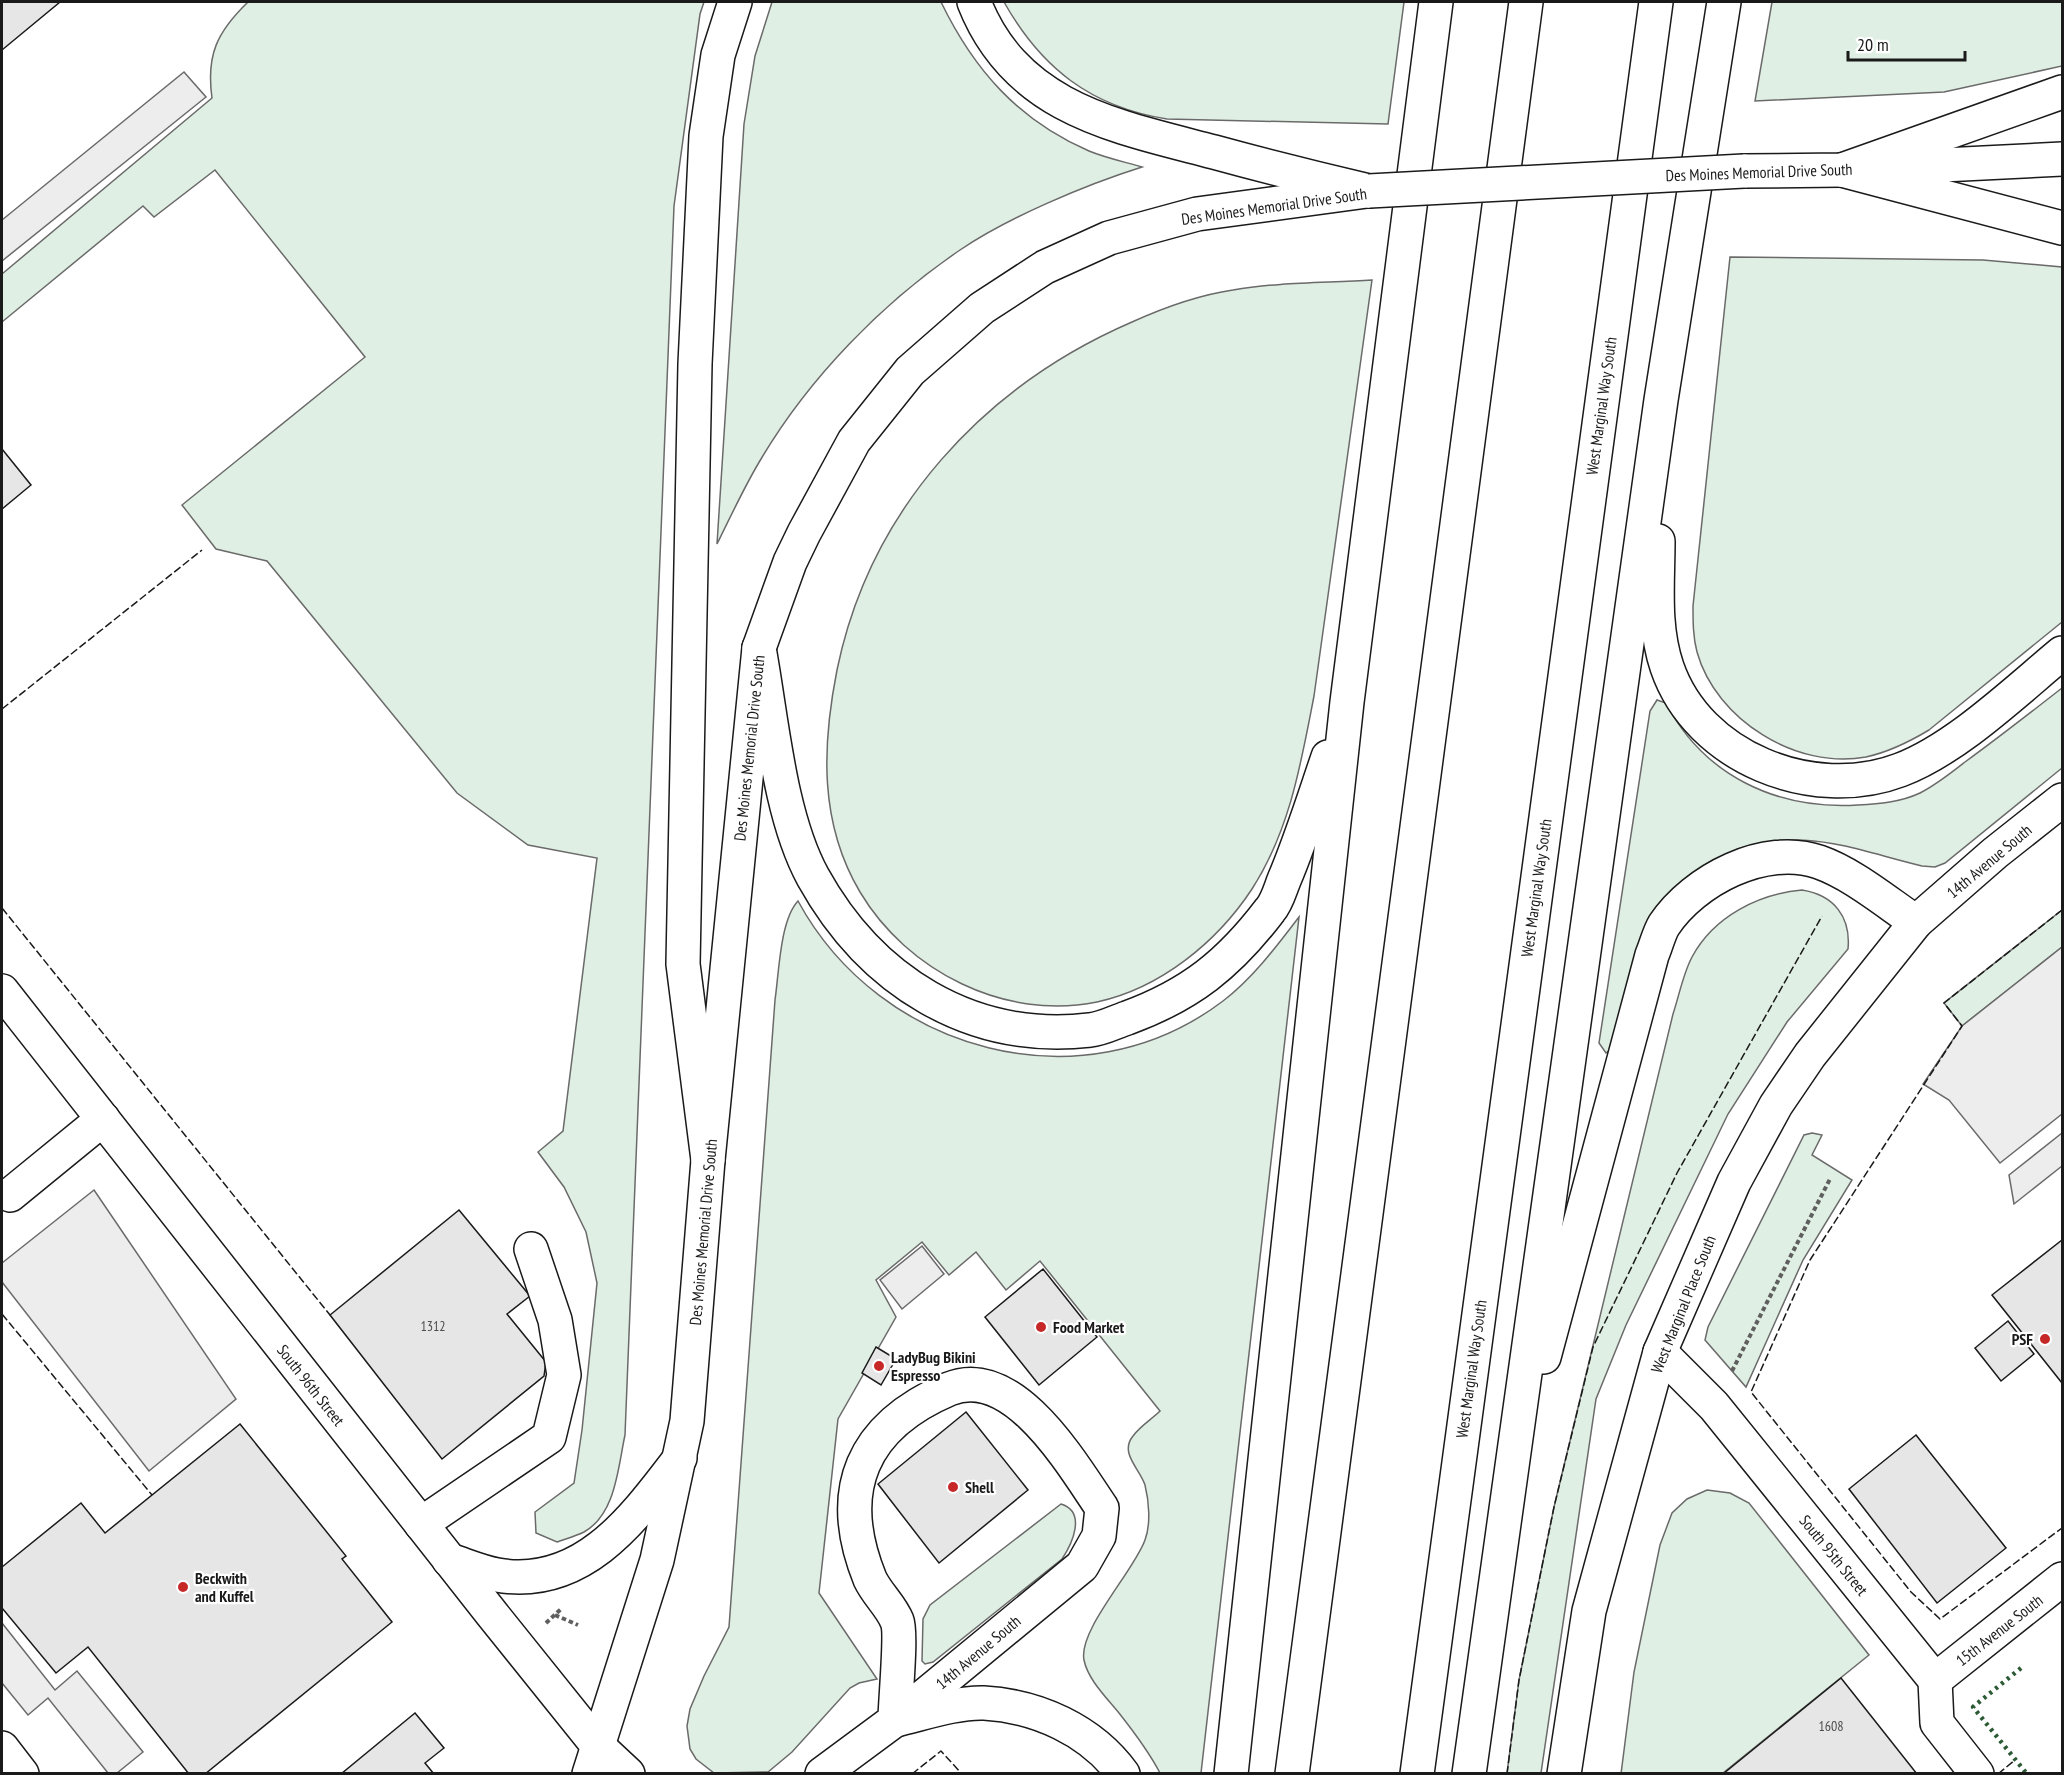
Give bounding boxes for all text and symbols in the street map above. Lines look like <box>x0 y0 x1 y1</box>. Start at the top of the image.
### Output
scale bar <box>1848 24 1965 62</box>
text: 20 m <box>1857 33 1889 56</box>
street label: Des Moines Memorial Drive South <box>1665 159 1853 185</box>
street label: Des Moines Memorial Drive South <box>1180 183 1368 229</box>
street label: West Marginal Way South <box>1581 336 1621 476</box>
street label: Des Moines Memorial Drive South <box>729 654 769 842</box>
street label: West Marginal Way South <box>1516 818 1556 958</box>
street label: 14th Avenue South <box>1942 820 2036 902</box>
street label: Des Moines Memorial Drive South <box>685 1138 721 1326</box>
street label: West Marginal Place South <box>1646 1232 1720 1376</box>
street label: West Marginal Way South <box>1451 1299 1491 1439</box>
house number: 1312 <box>420 1317 446 1335</box>
place label: Food Market <box>1053 1317 1125 1337</box>
marker: Food Market <box>1034 1320 1048 1334</box>
place label: PSF <box>2012 1329 2033 1349</box>
marker: PSF <box>2038 1332 2052 1346</box>
street label: South 96th Street <box>273 1340 349 1430</box>
place label: LadyBug Bikini Espresso <box>891 1347 976 1385</box>
marker: LadyBug Bikini Espresso <box>872 1359 886 1373</box>
place label: Shell <box>965 1477 994 1497</box>
marker: Shell <box>946 1480 960 1494</box>
street label: South 95th Street <box>1795 1511 1873 1600</box>
place label: Beckwith and Kuffel <box>195 1568 254 1606</box>
marker: Beckwith and Kuffel <box>176 1580 190 1594</box>
street label: 15th Avenue South <box>1952 1590 2046 1670</box>
street label: 14th Avenue South <box>931 1611 1025 1693</box>
house number: 1608 <box>1818 1717 1844 1735</box>

